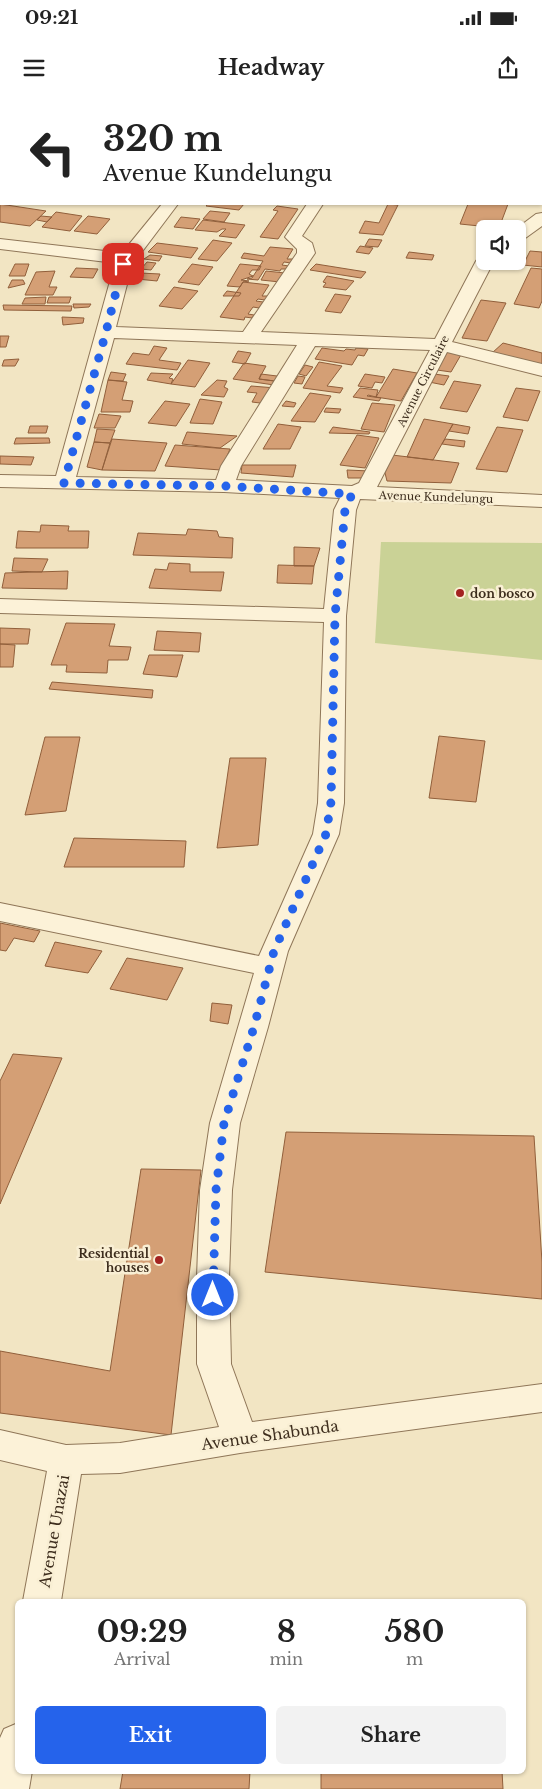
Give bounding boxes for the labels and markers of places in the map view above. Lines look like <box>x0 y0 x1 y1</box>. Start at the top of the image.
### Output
pin <box>102 243 144 285</box>
place label: don bosco <box>470 586 535 601</box>
marker: don bosco <box>454 587 466 599</box>
place label: Residential houses <box>78 1246 150 1275</box>
marker: Residential houses <box>153 1254 165 1266</box>

